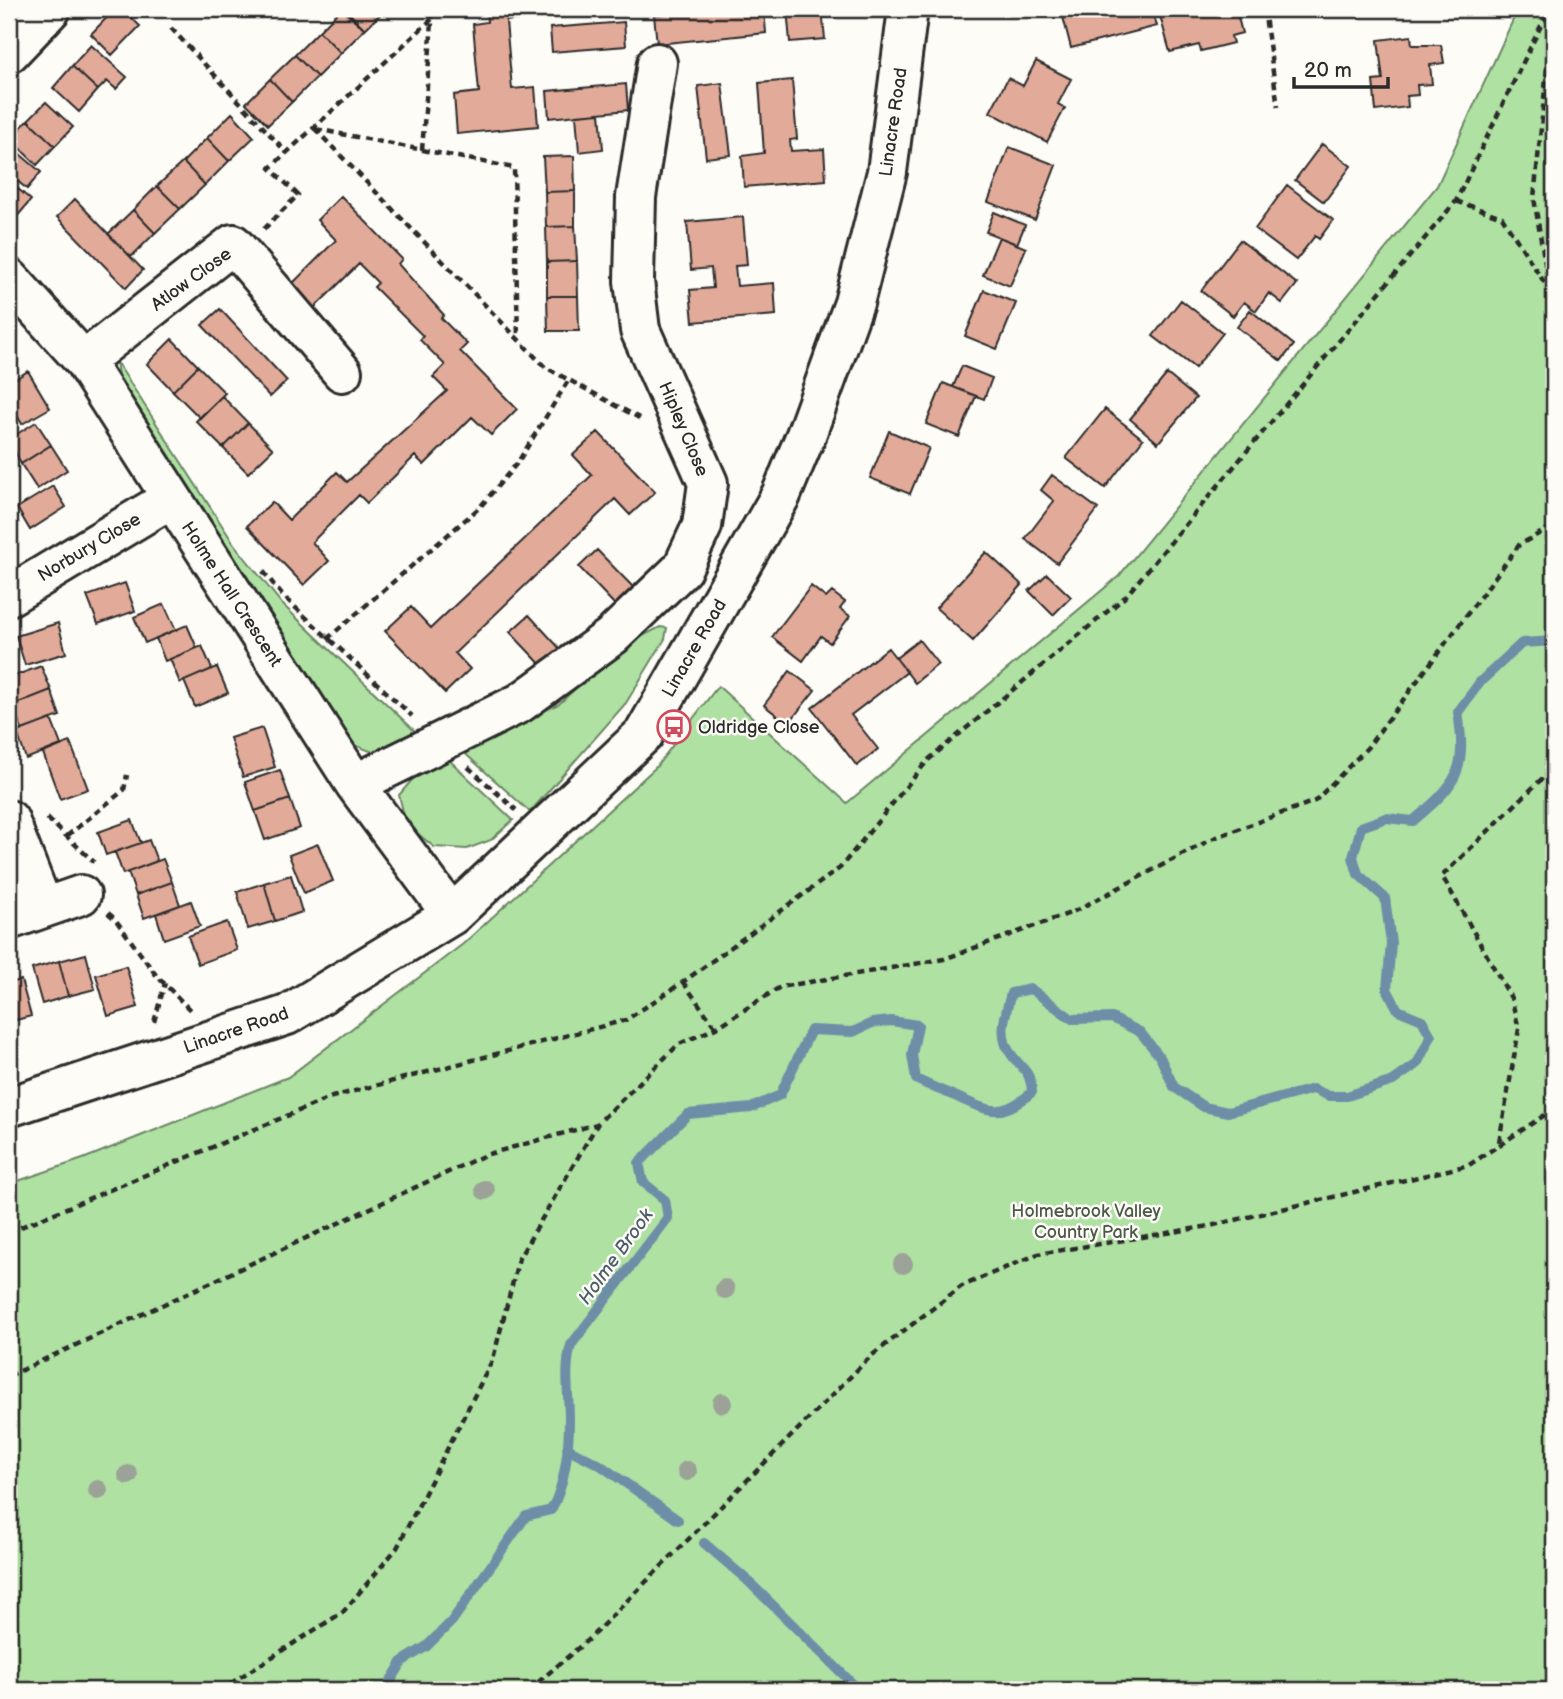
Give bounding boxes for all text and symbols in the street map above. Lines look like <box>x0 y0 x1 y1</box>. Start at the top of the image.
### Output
scale bar <box>1294 46 1388 90</box>
text: 20 m <box>1304 58 1352 83</box>
street label: Linacre Road <box>875 66 912 178</box>
street label: Atlow Close <box>147 243 236 316</box>
street label: Hipley Close <box>654 379 713 480</box>
street label: Norbury Close <box>34 508 145 586</box>
street label: Holme Hall Crescent <box>177 518 287 671</box>
street label: Linacre Road <box>658 596 731 701</box>
bus stop icon: Oldridge Close <box>655 708 693 746</box>
place label: Oldridge Close <box>698 717 820 738</box>
street label: Linacre Road <box>181 1003 291 1058</box>
park label: Holmebrook Valley Country Park <box>1011 1201 1161 1243</box>
water label: Holme Brook <box>574 1204 659 1309</box>

